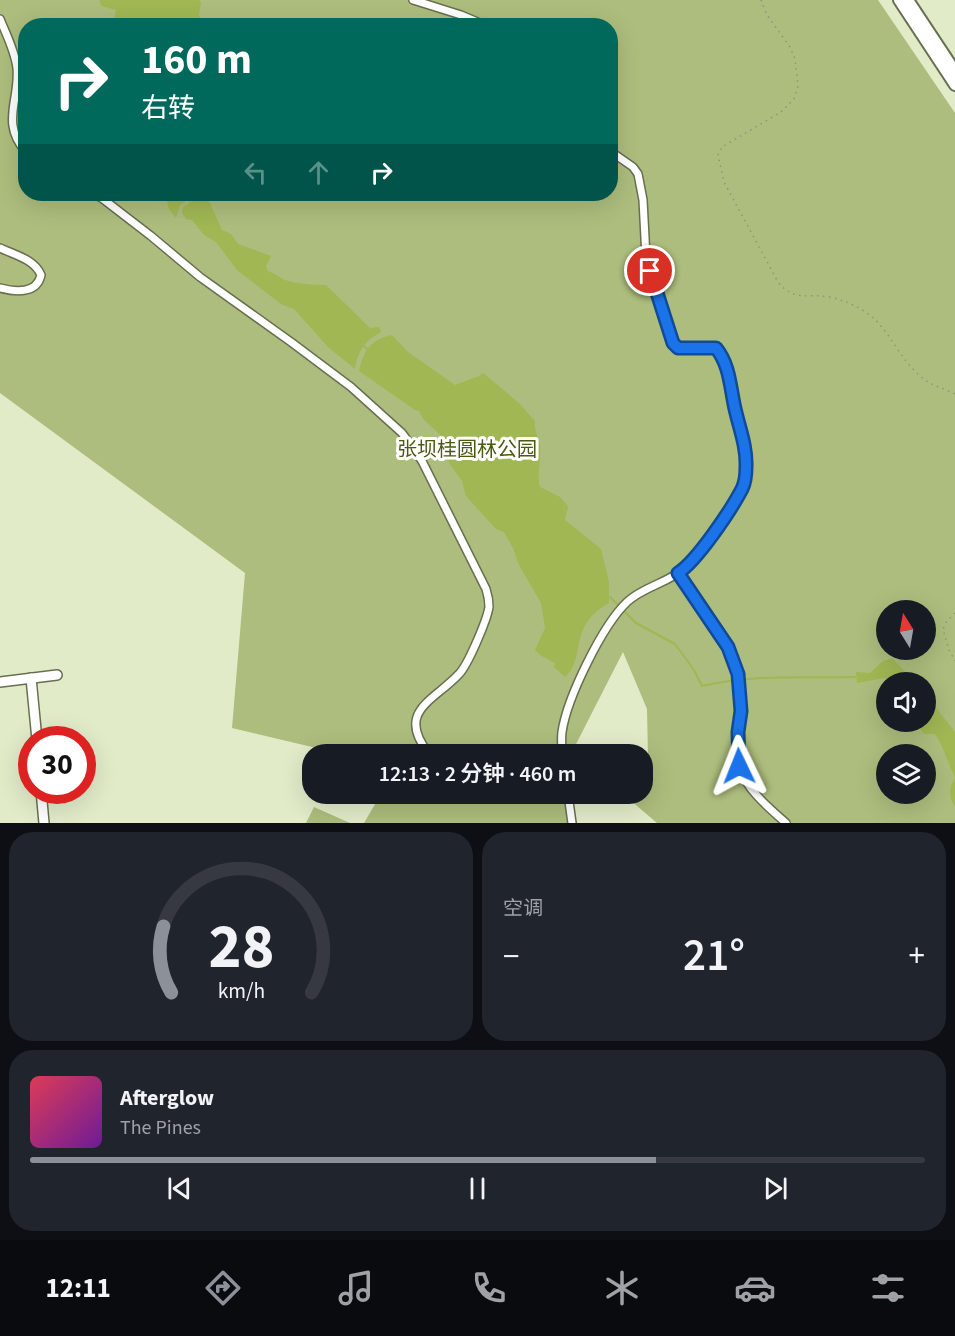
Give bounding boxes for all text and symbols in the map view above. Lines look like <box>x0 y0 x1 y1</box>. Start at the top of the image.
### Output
text: 160 m <box>141 30 252 90</box>
icon: right <box>42 42 120 120</box>
text: 右转 <box>141 89 195 128</box>
icon: left <box>239 156 272 189</box>
icon: ahead <box>302 156 335 189</box>
icon: right <box>365 156 398 189</box>
pin <box>624 245 675 296</box>
icon: arrive <box>633 254 666 287</box>
park label: 张坝桂圆林公园 <box>397 436 537 464</box>
north arrow <box>876 600 936 660</box>
map controls <box>876 600 936 804</box>
button: sound <box>876 672 936 732</box>
speed limit sign: 30 <box>18 726 96 804</box>
position arrow <box>707 734 771 798</box>
button: layers <box>876 744 936 804</box>
text: 12:13 · 2 分钟 · 460 m <box>379 758 576 790</box>
text: 空调 <box>503 895 543 923</box>
text: 28 <box>208 903 274 992</box>
text: 21° <box>683 924 745 988</box>
text: − <box>503 933 519 980</box>
text: + <box>909 933 925 980</box>
text: km/h <box>217 977 265 1008</box>
text: Afterglow <box>120 1082 214 1114</box>
text: The Pines <box>120 1114 201 1142</box>
icon: previous <box>163 1172 196 1205</box>
icon: pause <box>461 1172 494 1205</box>
icon: next <box>759 1172 792 1205</box>
icon: directions <box>202 1267 244 1309</box>
icon: music <box>335 1267 377 1309</box>
icon: phone <box>468 1267 510 1309</box>
icon: climate <box>601 1267 643 1309</box>
icon: car <box>734 1267 776 1309</box>
icon: filters <box>867 1267 909 1309</box>
text: 12:11 <box>46 1269 111 1308</box>

